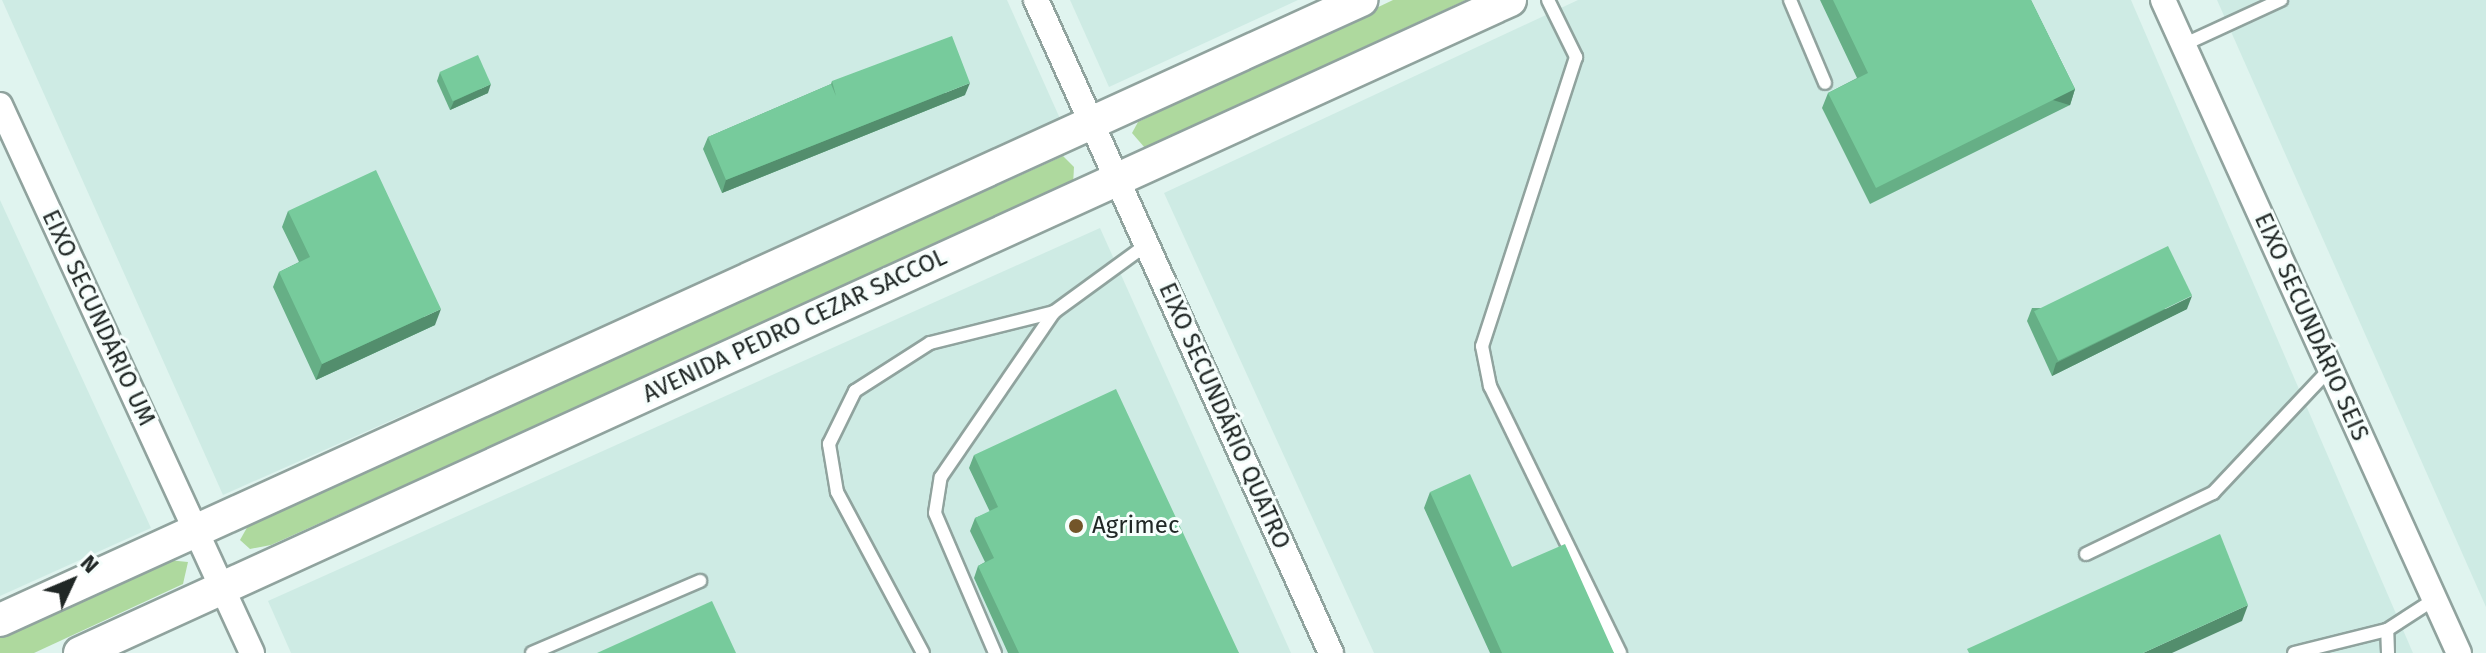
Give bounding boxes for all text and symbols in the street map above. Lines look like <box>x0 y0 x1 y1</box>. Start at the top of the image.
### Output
street label: EIXO SECUNDÁRIO UM <box>35 206 161 430</box>
street label: EIXO SECUNDÁRIO SEIS <box>2248 209 2374 445</box>
street label: AVENIDA PEDRO CEZAR SACCOL <box>638 243 952 409</box>
street label: EIXO SECUNDÁRIO QUATRO <box>1152 278 1296 554</box>
place label: Agrimec <box>1092 512 1179 540</box>
marker: Agrimec <box>1067 517 1085 535</box>
north arrow <box>32 541 112 621</box>
text: N <box>75 549 104 579</box>

